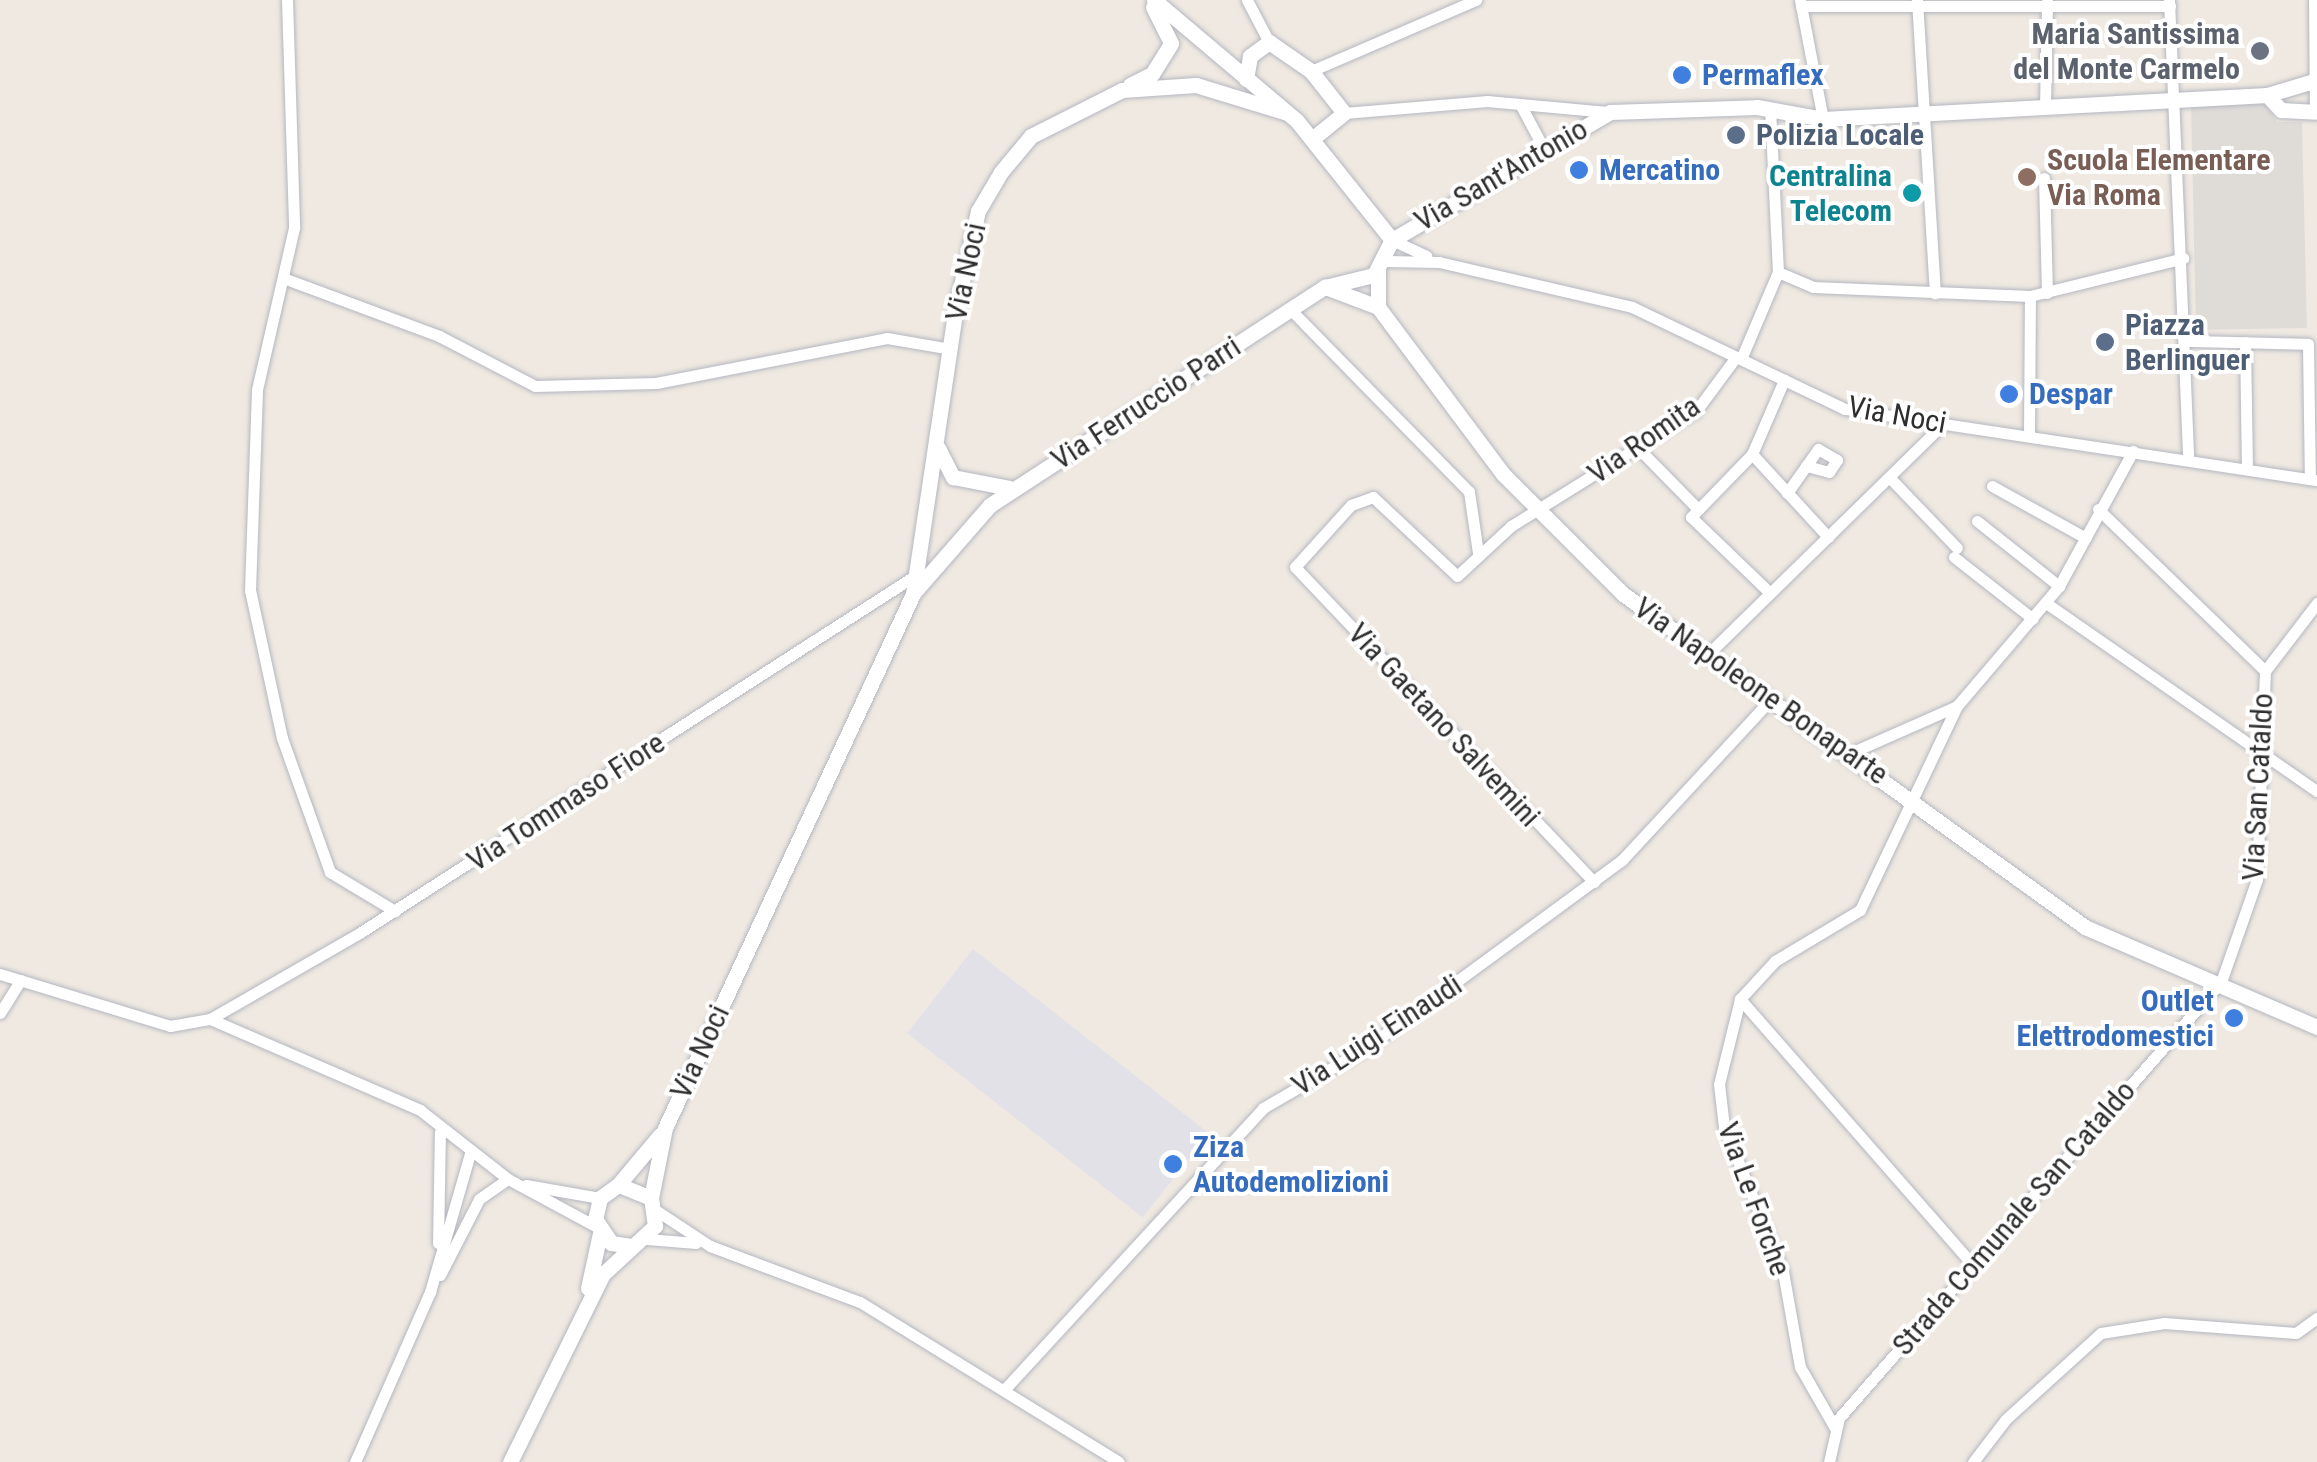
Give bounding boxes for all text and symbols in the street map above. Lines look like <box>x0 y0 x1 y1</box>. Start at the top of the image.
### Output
place label: Maria Santissima del Monte Carmelo <box>2013 16 2240 86</box>
marker: Maria Santissima del Monte Carmelo <box>2249 40 2271 62</box>
place label: Permaflex <box>1702 57 1824 93</box>
marker: Permaflex <box>1671 64 1693 86</box>
street label: Via Sant'Antonio <box>1408 111 1594 239</box>
place label: Polizia Locale <box>1756 117 1924 153</box>
marker: Polizia Locale <box>1725 124 1747 146</box>
place label: Scuola Elementare Via Roma <box>2047 142 2271 212</box>
place label: Mercatino <box>1599 152 1720 188</box>
place label: Centralina Telecom <box>1769 158 1892 228</box>
marker: Mercatino <box>1568 159 1590 181</box>
marker: Scuola Elementare Via Roma <box>2016 166 2038 188</box>
marker: Centralina Telecom <box>1901 182 1923 204</box>
street label: Via Noci <box>938 220 994 324</box>
place label: Piazza Berlinguer <box>2125 307 2250 378</box>
street label: Via Ferruccio Parri <box>1045 328 1247 478</box>
marker: Piazza Berlinguer <box>2094 331 2116 353</box>
place label: Despar <box>2029 376 2113 412</box>
marker: Despar <box>1998 383 2020 405</box>
street label: Via Romita <box>1581 388 1707 492</box>
street label: Via Noci <box>1845 389 1949 441</box>
street label: Via Napoleone Bonaparte <box>1627 590 1895 792</box>
street label: Via Gaetano Salvemini <box>1340 616 1548 834</box>
street label: Via San Cataldo <box>2235 692 2281 882</box>
street label: Via Tommaso Fiore <box>460 725 672 879</box>
street label: Via Luigi Einaudi <box>1285 967 1469 1103</box>
place label: Outlet Elettrodomestici <box>2016 983 2214 1054</box>
street label: Via Noci <box>663 999 737 1105</box>
marker: Outlet Elettrodomestici <box>2223 1007 2245 1029</box>
street label: Strada Comunale San Cataldo <box>1885 1073 2143 1363</box>
street label: Via Le Forche <box>1710 1117 1798 1281</box>
place label: Ziza Autodemolizioni <box>1193 1129 1389 1200</box>
marker: Ziza Autodemolizioni <box>1162 1153 1184 1175</box>

